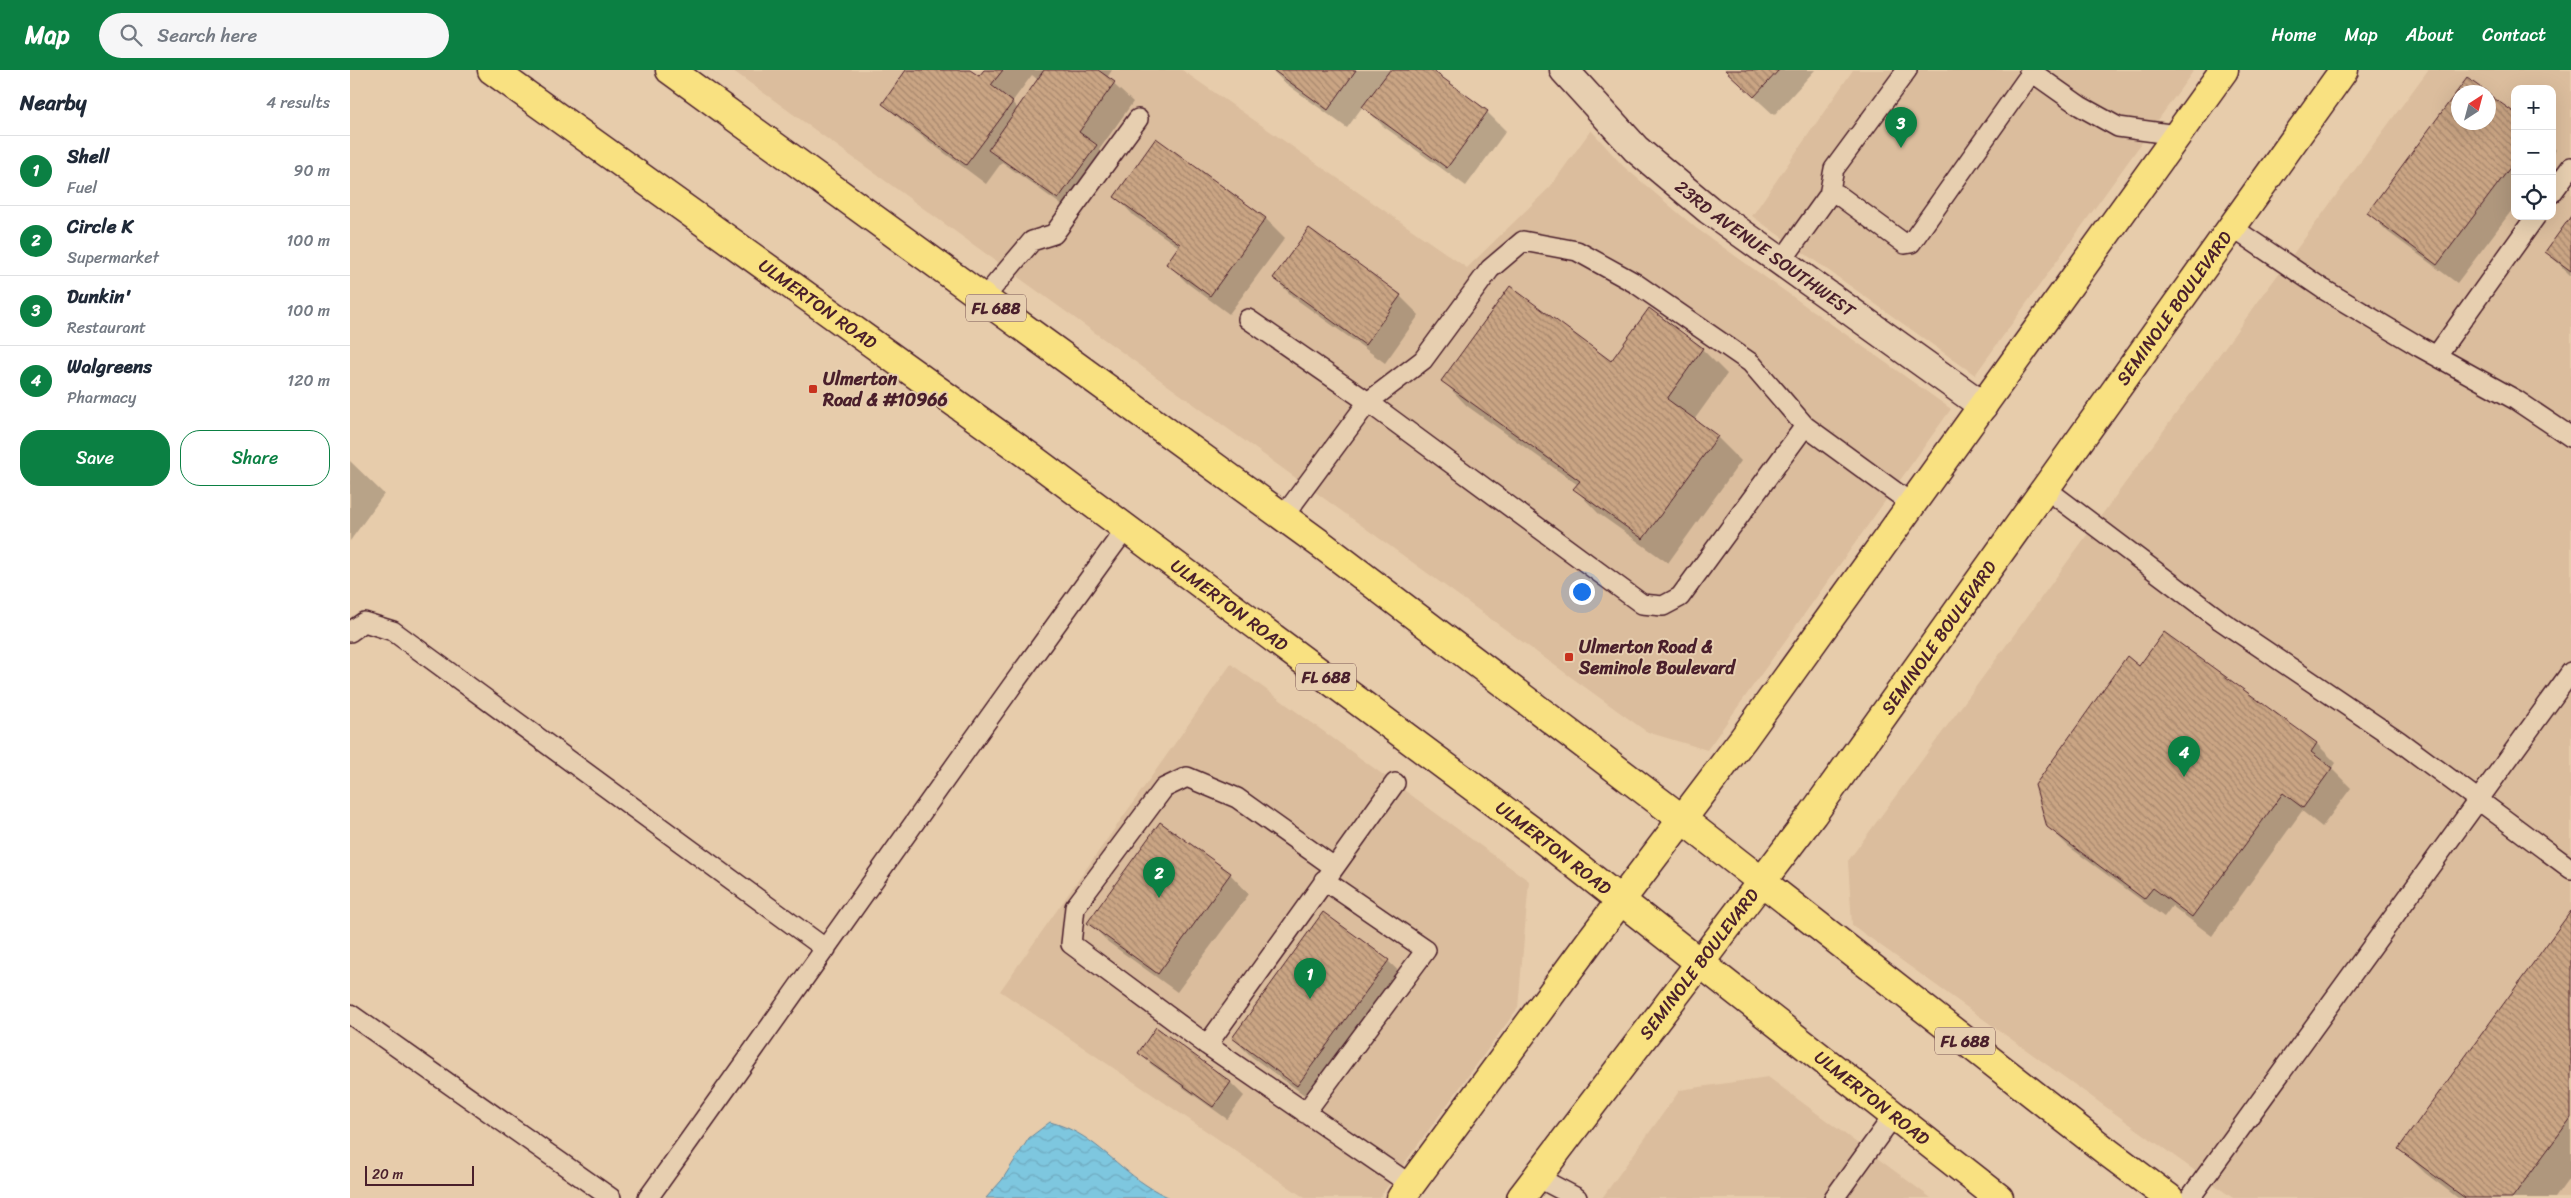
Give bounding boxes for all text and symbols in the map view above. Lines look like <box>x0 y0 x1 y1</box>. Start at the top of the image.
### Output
search box <box>99 13 449 58</box>
text: Map <box>25 14 69 56</box>
text: Search here <box>157 19 257 52</box>
text: Home <box>2272 19 2317 51</box>
text: Map <box>2345 19 2378 51</box>
text: About <box>2406 19 2454 51</box>
text: Contact <box>2482 19 2546 51</box>
icon: search <box>117 21 145 49</box>
text: Nearby <box>20 84 86 122</box>
north arrow <box>2451 85 2496 130</box>
map controls <box>2511 85 2556 220</box>
button: + <box>2511 85 2556 130</box>
text: 4 results <box>266 88 330 117</box>
pin: 3 <box>1885 107 1917 148</box>
button: − <box>2511 130 2556 175</box>
text: Shell <box>67 140 109 173</box>
text: 1 <box>33 156 39 185</box>
text: 90 m <box>294 156 330 185</box>
street label: 23RD AVENUE SOUTHWEST <box>1667 172 1863 326</box>
text: Fuel <box>67 173 97 202</box>
button: locate <box>2511 175 2556 220</box>
text: Circle K <box>67 210 133 243</box>
street label: SEMINOLE BOULEVARD <box>2108 224 2241 392</box>
text: 2 <box>31 226 41 255</box>
text: 100 m <box>286 226 330 255</box>
text: Supermarket <box>67 243 159 272</box>
street label: ULMERTON ROAD <box>751 250 884 358</box>
text: Dunkin' <box>67 280 132 313</box>
road number: FL 688 <box>966 294 1026 322</box>
text: 3 <box>32 296 40 325</box>
text: 100 m <box>286 296 330 325</box>
text: Restaurant <box>67 313 146 342</box>
text: Walgreens <box>67 350 152 383</box>
place label: Ulmerton Road & #10966 <box>822 363 948 416</box>
text: 4 <box>31 366 41 395</box>
text: 120 m <box>287 366 330 395</box>
text: Pharmacy <box>67 383 136 412</box>
marker: Ulmerton Road & #10966 <box>807 383 819 395</box>
button: Save <box>20 430 170 486</box>
button: Share <box>180 430 330 486</box>
street label: ULMERTON ROAD <box>1163 550 1295 660</box>
street label: SEMINOLE BOULEVARD <box>1872 553 2005 722</box>
your location <box>1569 579 1595 605</box>
place label: Ulmerton Road & Seminole Boulevard <box>1578 631 1736 684</box>
marker: Ulmerton Road & Seminole Boulevard <box>1563 651 1575 663</box>
road number: FL 688 <box>1296 664 1356 690</box>
pin: 4 <box>2168 736 2200 777</box>
street label: ULMERTON ROAD <box>1488 792 1619 904</box>
pin: 2 <box>1143 857 1175 898</box>
street label: SEMINOLE BOULEVARD <box>1631 881 1768 1047</box>
pin: 1 <box>1294 958 1326 999</box>
road number: FL 688 <box>1935 1028 1995 1054</box>
street label: ULMERTON ROAD <box>1807 1042 1937 1154</box>
text: 20 m <box>372 1162 403 1187</box>
scale bar <box>365 1163 474 1186</box>

